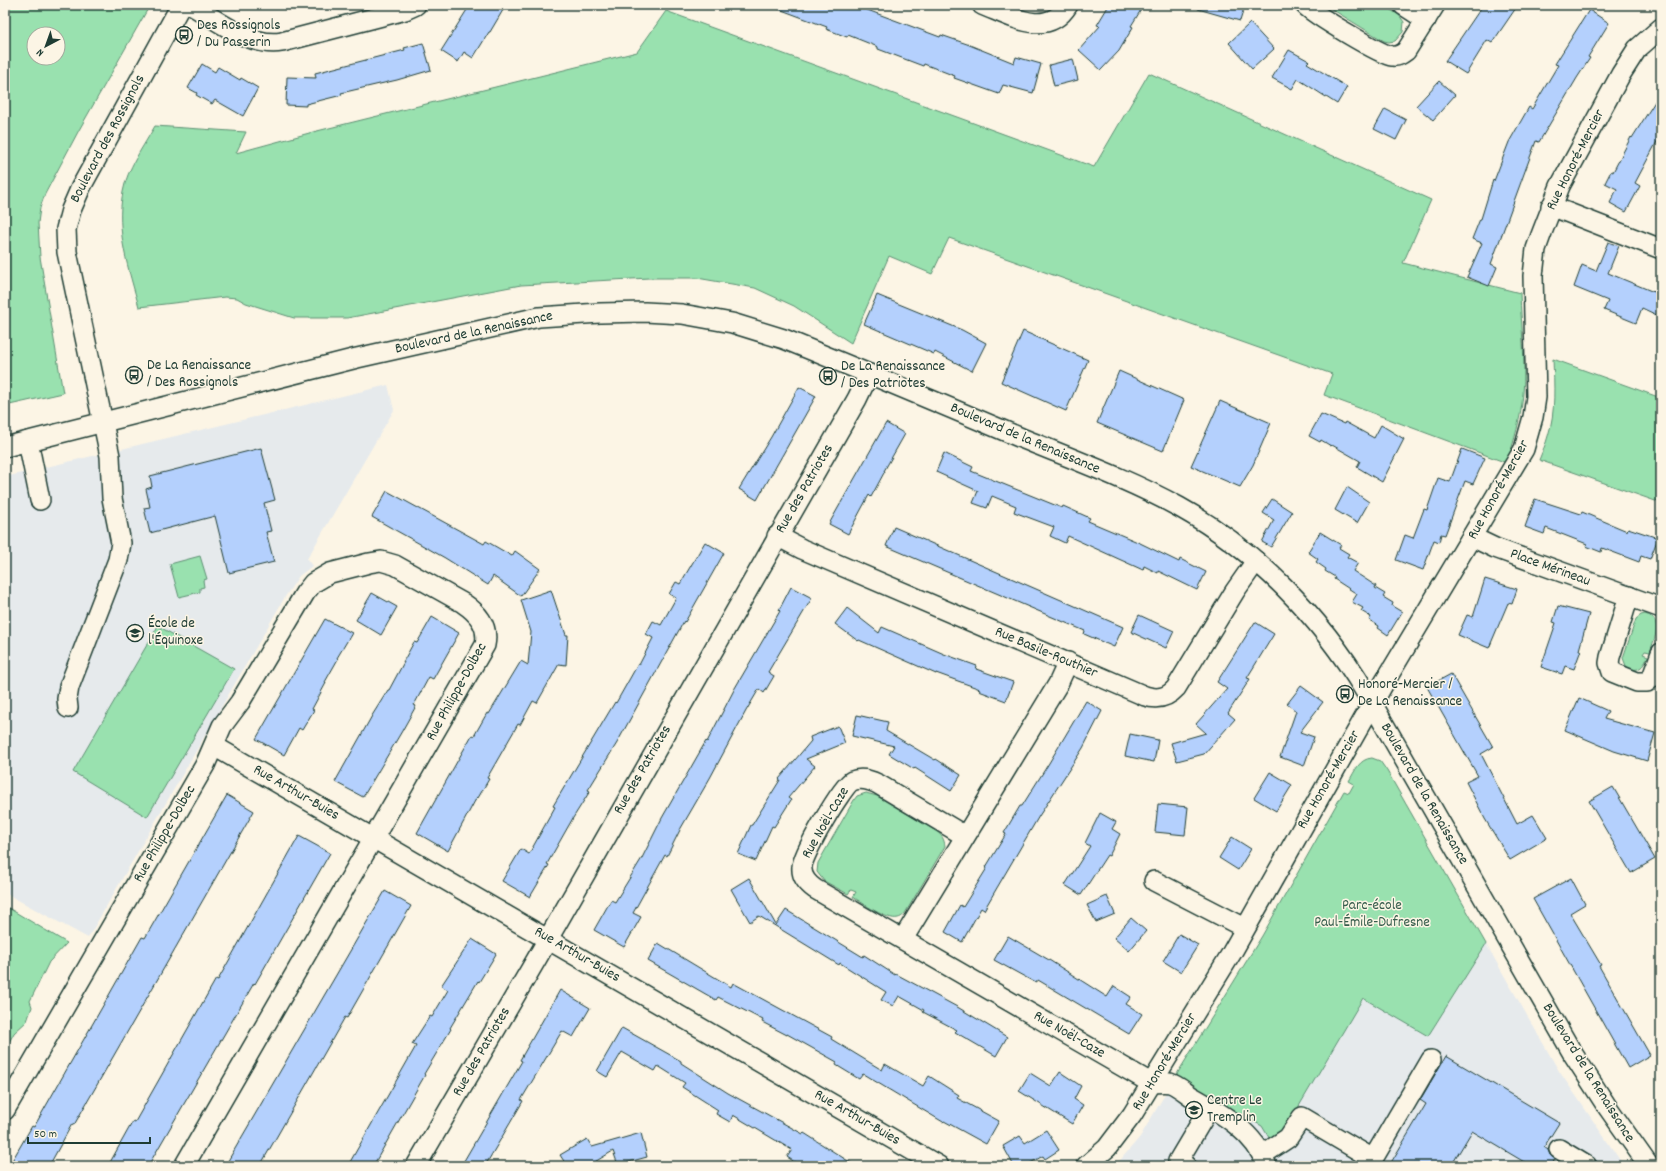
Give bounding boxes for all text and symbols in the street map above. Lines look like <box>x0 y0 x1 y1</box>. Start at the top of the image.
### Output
place label: Des Rossignols / Du Passerin <box>197 15 281 54</box>
bus stop icon: Des Rossignols / Du Passerin <box>174 25 194 45</box>
north arrow <box>26 26 66 66</box>
text: N <box>33 44 48 60</box>
street label: Boulevard des Rossignols <box>65 71 151 207</box>
street label: Rue Honoré-Mercier <box>1541 105 1611 214</box>
street label: Boulevard de la Renaissance <box>393 305 555 360</box>
place label: De La Renaissance / Des Rossignols <box>147 355 252 394</box>
place label: De La Renaissance / Des Patriotes <box>841 356 946 395</box>
bus stop icon: De La Renaissance / Des Rossignols <box>124 365 144 385</box>
bus stop icon: De La Renaissance / Des Patriotes <box>818 366 838 386</box>
street label: Boulevard de la Renaissance <box>947 397 1104 481</box>
street label: Rue Honoré-Mercier <box>1463 436 1536 544</box>
street label: Rue des Patriotes <box>770 440 840 538</box>
street label: Place Mérineau <box>1507 543 1593 593</box>
place label: École de l'Équinoxe <box>148 613 203 652</box>
street label: Rue Basile-Routhier <box>991 621 1101 685</box>
school or university icon: École de l'Équinoxe <box>125 623 145 643</box>
street label: Rue Philippe-Dolbec <box>421 639 493 745</box>
place label: Honoré-Mercier / De La Renaissance <box>1358 674 1463 713</box>
bus stop icon: Honoré-Mercier / De La Renaissance <box>1335 684 1355 704</box>
street label: Boulevard de la Renaissance <box>1374 719 1474 869</box>
street label: Rue des Patriotes <box>608 721 678 819</box>
street label: Rue Honoré-Mercier <box>1292 726 1366 833</box>
street label: Rue Arthur-Buies <box>249 759 343 827</box>
street label: Rue Philippe-Dolbec <box>128 781 202 887</box>
street label: Rue Noël-Caze <box>797 783 856 863</box>
park label: Parc-école Paul-Émile-Dufresne <box>1314 895 1430 934</box>
street label: Rue Arthur-Buies <box>530 921 624 989</box>
street label: Boulevard de la Renaissance <box>1536 999 1640 1147</box>
street label: Rue des Patriotes <box>447 1003 517 1101</box>
street label: Rue Noël-Caze <box>1029 1006 1109 1065</box>
street label: Rue Honoré-Mercier <box>1127 1008 1203 1115</box>
street label: Rue Arthur-Buies <box>810 1084 904 1152</box>
place label: Centre Le Tremplin <box>1207 1090 1262 1129</box>
school or university icon: Centre Le Tremplin <box>1184 1100 1204 1120</box>
scale bar <box>28 1119 150 1145</box>
text: 50 m <box>34 1126 57 1143</box>

